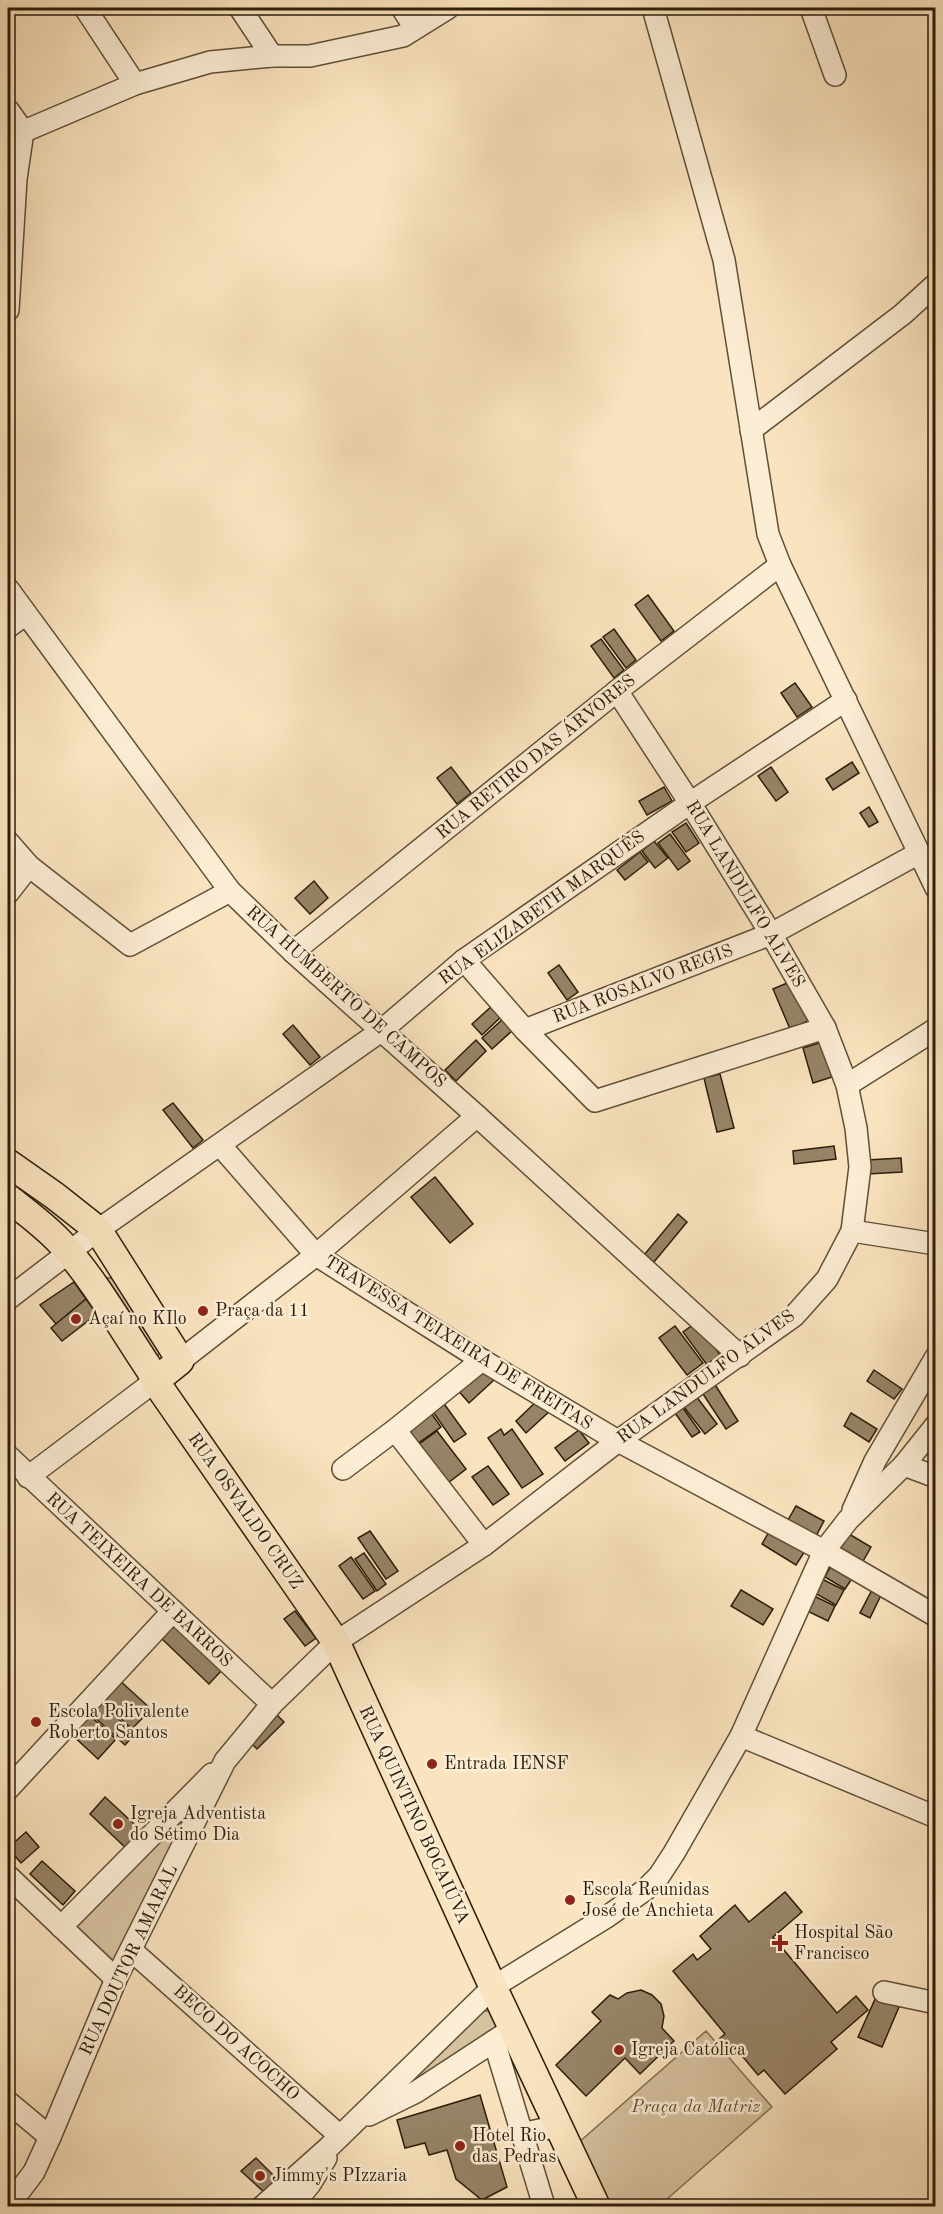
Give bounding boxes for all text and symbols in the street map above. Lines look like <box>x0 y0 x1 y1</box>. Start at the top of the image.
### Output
street label: RUA RETIRO DAS ÁRVORES <box>431 668 639 843</box>
street label: RUA LANDULFO ALVES <box>682 797 808 991</box>
street label: RUA ELIZABETH MARQUÊS <box>434 824 648 989</box>
street label: RUA HUMBERTO DE CAMPOS <box>242 903 450 1091</box>
street label: RUA ROSALVO REGIS <box>550 941 736 1027</box>
street label: TRAVESSA TEIXEIRA DE FREITAS <box>321 1252 595 1434</box>
place label: Praça da 11 <box>215 1302 310 1320</box>
marker: Praça da 11 <box>196 1304 210 1318</box>
street label: RUA LANDULFO ALVES <box>614 1307 798 1447</box>
place label: Açaí no KIlo <box>88 1310 187 1328</box>
marker: Açaí no KIlo <box>69 1312 83 1326</box>
street label: RUA OSVALDO CRUZ <box>184 1430 306 1592</box>
street label: RUA TEIXEIRA DE BARROS <box>43 1489 235 1671</box>
street label: RUA QUINTINO BOCAIÚVA <box>355 1701 477 1927</box>
place label: Escola Polivalente Roberto Santos <box>48 1703 189 1742</box>
marker: Escola Polivalente Roberto Santos <box>29 1715 43 1729</box>
place label: Entrada IENSF <box>444 1755 569 1773</box>
marker: Entrada IENSF <box>425 1757 439 1771</box>
place label: Igreja Adventista do Sétimo Dia <box>130 1805 266 1844</box>
marker: Igreja Adventista do Sétimo Dia <box>111 1817 125 1831</box>
street label: RUA DOUTOR AMARAL <box>77 1862 181 2058</box>
place label: Escola Reunidas José de Anchieta <box>582 1881 714 1920</box>
marker: Escola Reunidas José de Anchieta <box>563 1893 577 1907</box>
place label: Hospital São Francisco <box>794 1924 893 1963</box>
marker: Hospital São Francisco <box>771 1934 789 1952</box>
street label: BECO DO ACOCHO <box>170 1982 302 2104</box>
place label: Igreja Católica <box>631 2041 746 2059</box>
marker: Igreja Católica <box>612 2043 626 2057</box>
park label: Praça da Matriz <box>631 2098 761 2116</box>
place label: Hotel Rio das Pedras <box>472 2127 556 2166</box>
marker: Hotel Rio das Pedras <box>453 2139 467 2153</box>
place label: Jimmy's PIzzaria <box>272 2167 407 2185</box>
marker: Jimmy's PIzzaria <box>253 2169 267 2183</box>

